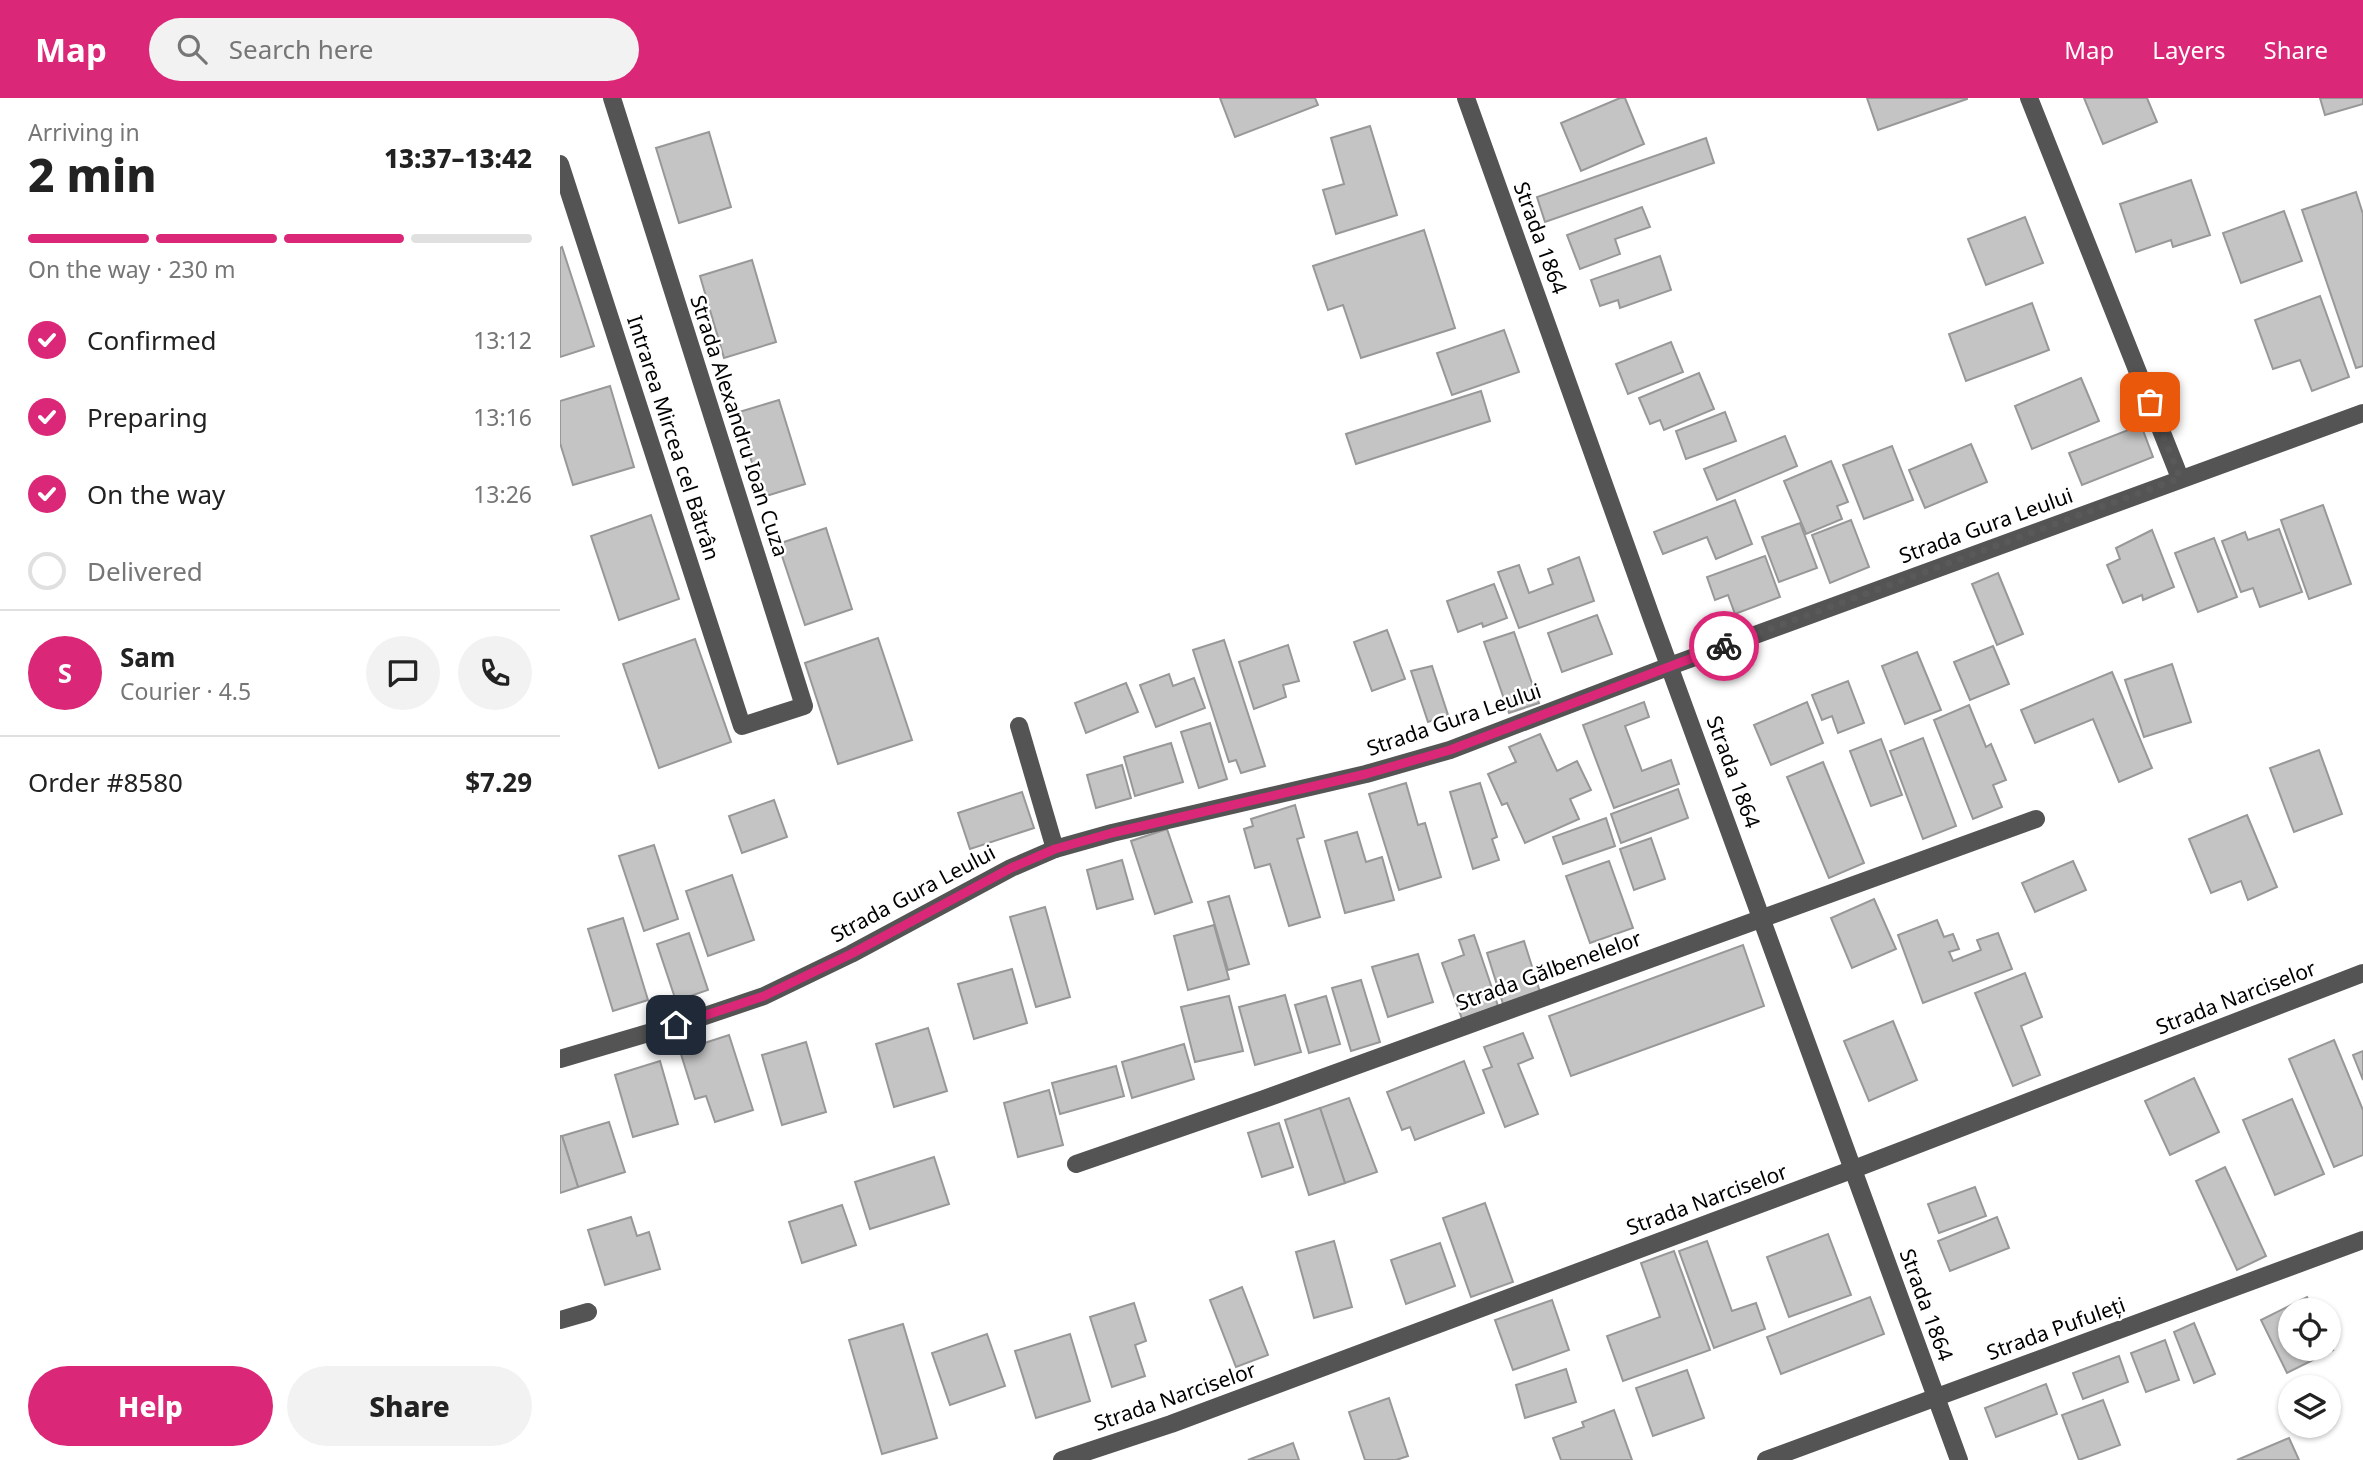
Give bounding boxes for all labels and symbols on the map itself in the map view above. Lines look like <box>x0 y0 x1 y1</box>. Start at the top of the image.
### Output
street label: Strada 1864 <box>1508 178 1574 298</box>
street label: Strada Alexandru Ioan Cuza <box>684 291 796 560</box>
street label: Intrarea Mircea cel Bătrân <box>621 312 727 564</box>
pin <box>2120 372 2180 432</box>
street label: Strada Gura Leului <box>1895 481 2076 569</box>
courier <box>1689 611 1759 681</box>
street label: Strada Gura Leului <box>1363 676 1545 762</box>
street label: Strada 1864 <box>1701 712 1767 832</box>
street label: Strada Gura Leului <box>825 838 1000 948</box>
street label: Strada Gălbenelelor <box>1452 923 1646 1017</box>
street label: Strada Narciselor <box>2152 954 2320 1041</box>
pin <box>646 995 706 1055</box>
street label: Strada Narciselor <box>1622 1157 1791 1241</box>
street label: Strada 1864 <box>1894 1245 1960 1365</box>
street label: Strada Pufuleți <box>1983 1290 2129 1366</box>
street label: Strada Narciselor <box>1090 1355 1260 1437</box>

